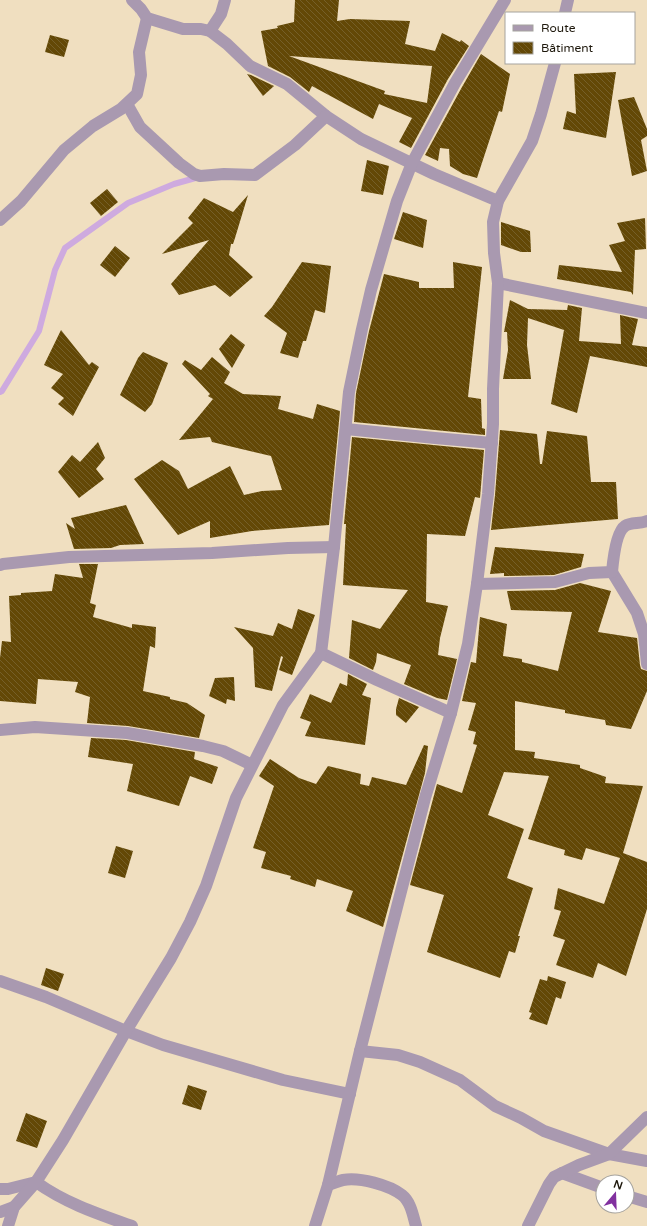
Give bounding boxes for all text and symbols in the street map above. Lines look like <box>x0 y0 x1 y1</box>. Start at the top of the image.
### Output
legend <box>505 12 635 64</box>
text: Route <box>541 21 576 35</box>
text: Bâtiment <box>541 41 593 55</box>
north arrow <box>595 1174 635 1214</box>
text: N <box>612 1177 624 1193</box>

